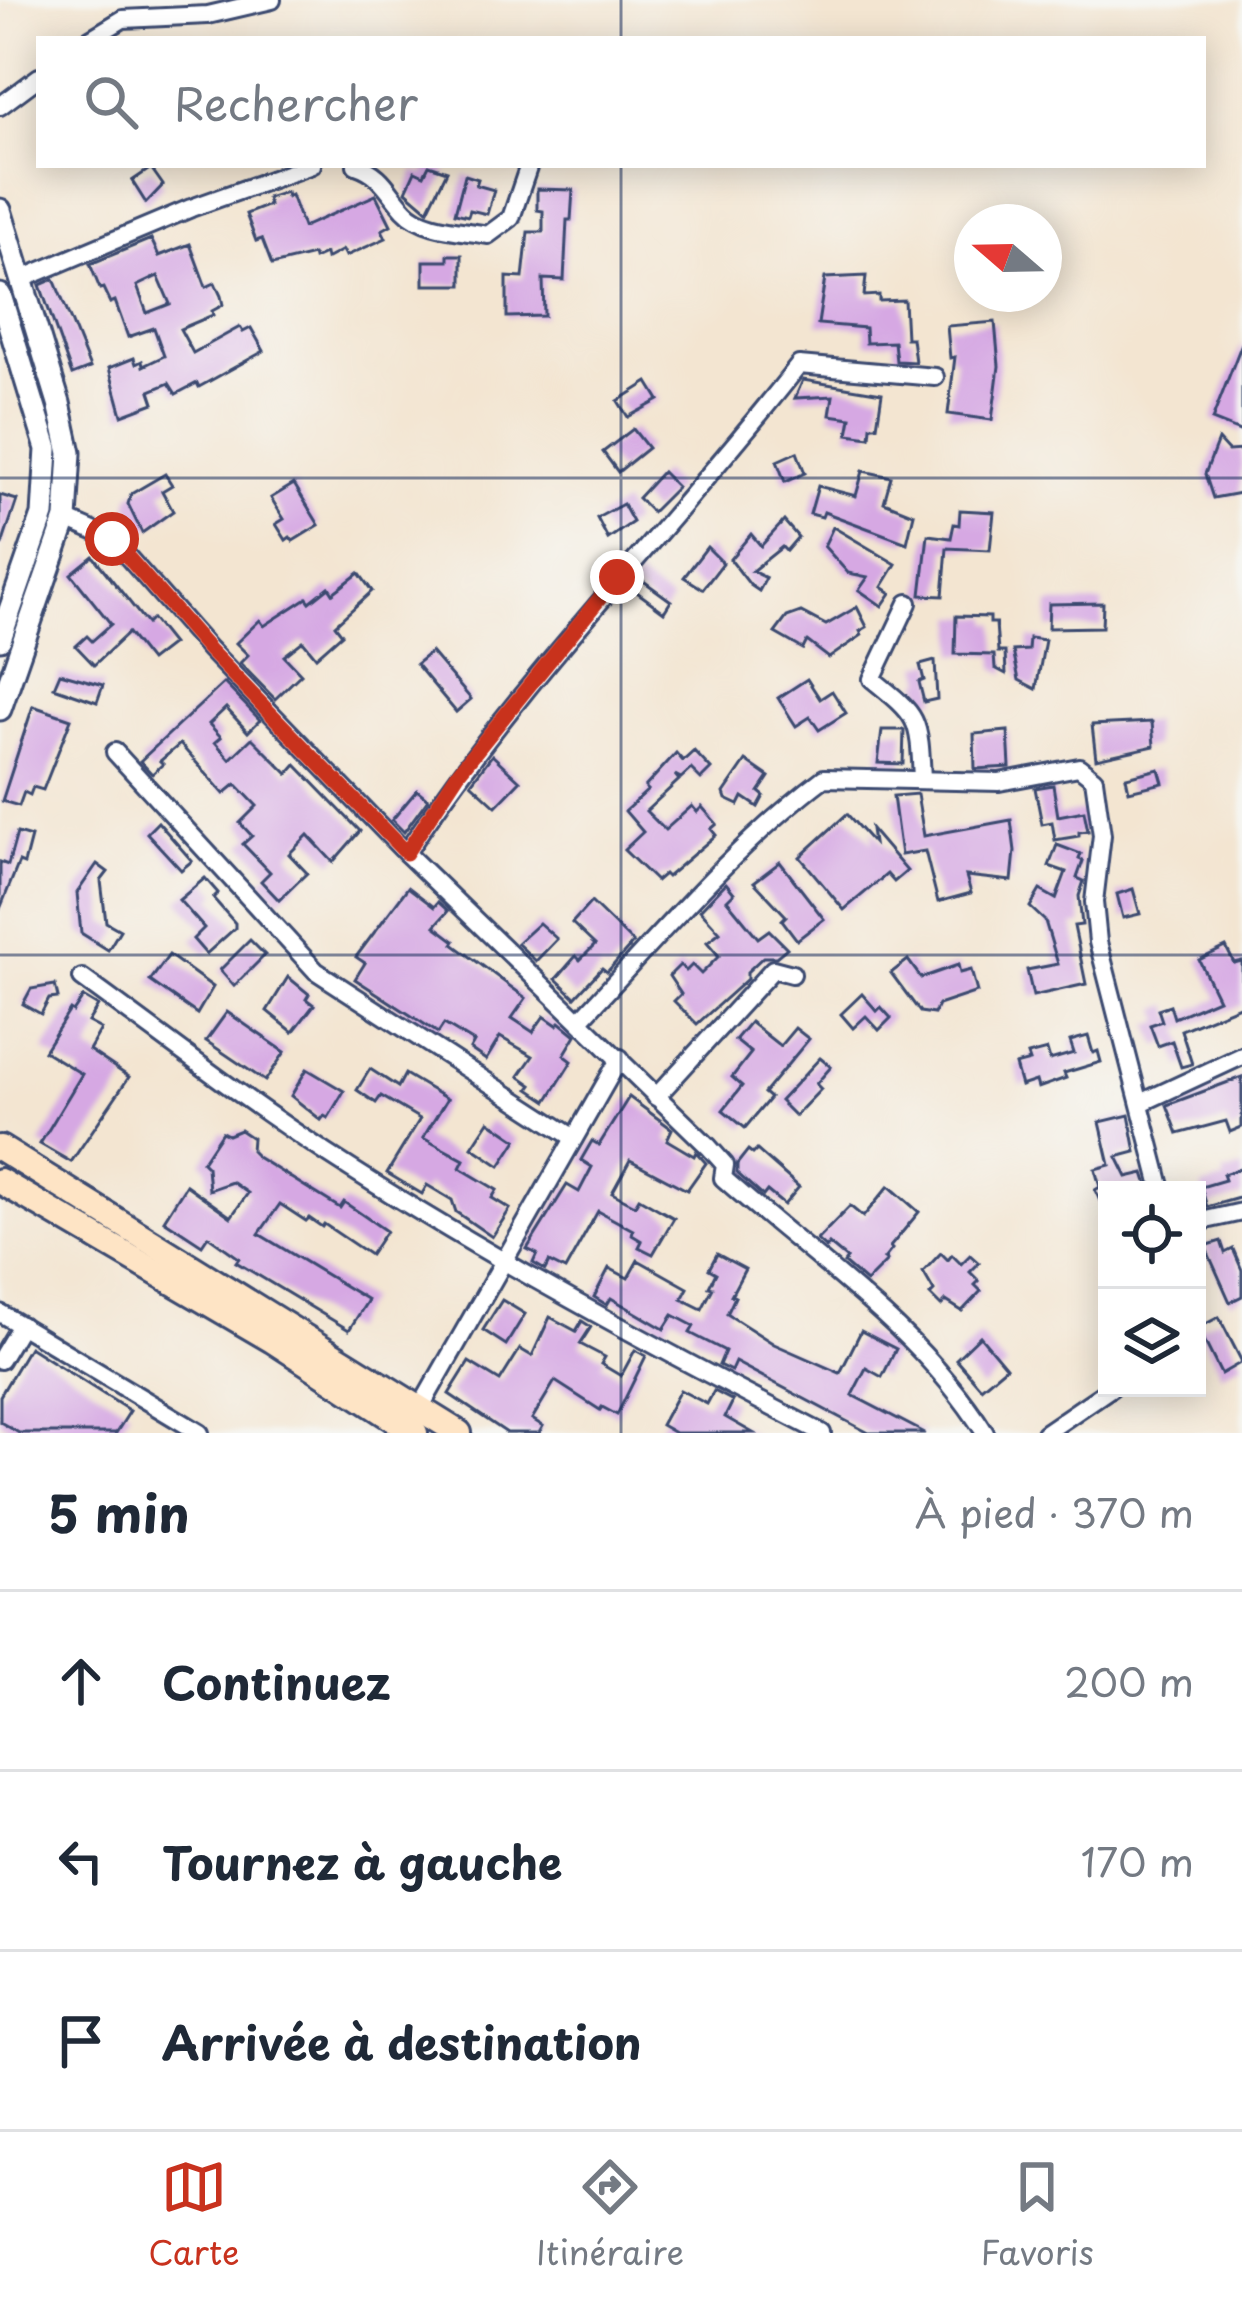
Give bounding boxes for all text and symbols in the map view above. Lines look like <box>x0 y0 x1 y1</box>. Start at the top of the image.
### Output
search box <box>36 36 1206 168</box>
text: Rechercher <box>174 68 418 136</box>
icon: search <box>78 69 144 135</box>
north arrow <box>954 204 1062 312</box>
route start <box>85 512 139 566</box>
route end <box>590 550 644 604</box>
map controls <box>1098 1181 1206 1397</box>
button: locate <box>1098 1181 1206 1289</box>
button: layers <box>1098 1289 1206 1397</box>
text: 5 min <box>48 1473 190 1550</box>
text: À pied · 370 m <box>915 1482 1194 1541</box>
text: Continuez <box>162 1647 391 1715</box>
icon: ahead <box>48 1648 114 1714</box>
text: 200 m <box>1064 1651 1194 1710</box>
text: Tournez à gauche <box>162 1827 563 1895</box>
icon: left <box>48 1828 114 1894</box>
text: 170 m <box>1081 1831 1194 1890</box>
text: Arrivée à destination <box>162 2007 642 2075</box>
icon: arrive <box>48 2008 114 2074</box>
tab: Carte <box>148 2154 240 2276</box>
tab: Itinéraire <box>536 2154 684 2276</box>
tab: Favoris <box>980 2154 1094 2276</box>

